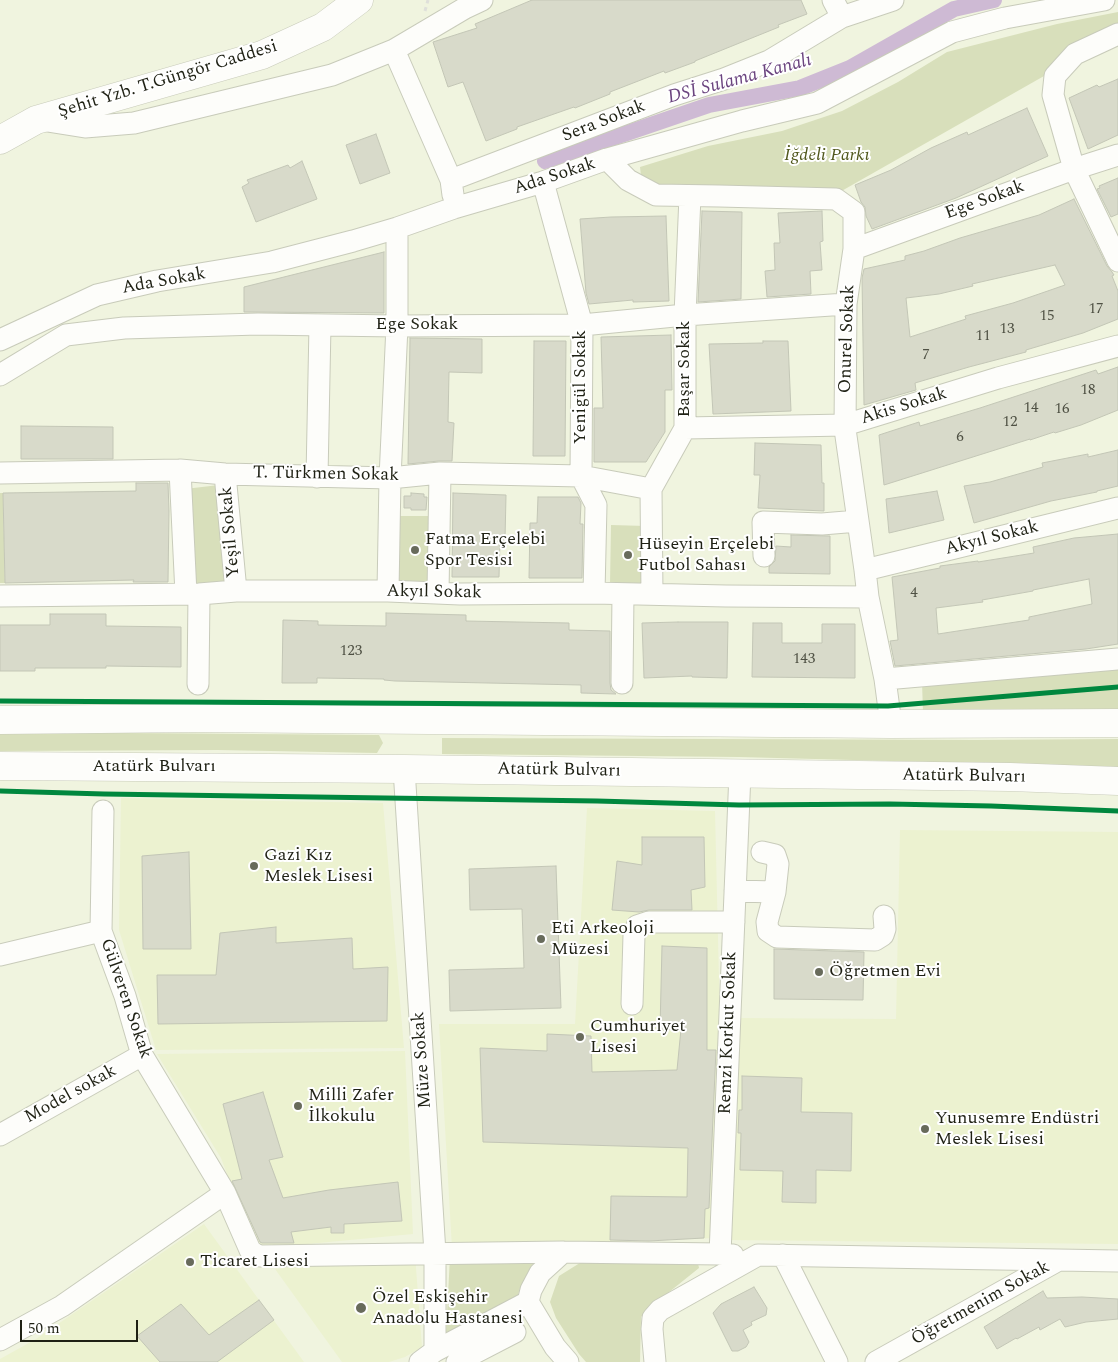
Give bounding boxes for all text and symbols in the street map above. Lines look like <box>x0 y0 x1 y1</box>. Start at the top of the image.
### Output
street label: Şehit Yzb. T.Güngör Caddesi <box>56 36 280 124</box>
water label: DSİ Sulama Kanalı <box>665 50 815 110</box>
street label: Sera Sokak <box>559 96 649 148</box>
park label: İğdeli Parkı <box>784 145 870 167</box>
street label: Ada Sokak <box>511 154 599 200</box>
street label: Ege Sokak <box>942 177 1028 225</box>
street label: Ada Sokak <box>120 264 208 300</box>
street label: Onurel Sokak <box>835 284 861 394</box>
house number: 17 <box>1089 301 1103 319</box>
house number: 15 <box>1040 308 1054 326</box>
street label: Ege Sokak <box>376 314 458 336</box>
street label: Başar Sokak <box>674 320 696 418</box>
house number: 13 <box>1000 321 1014 339</box>
house number: 11 <box>976 328 990 346</box>
street label: Yenigül Sokak <box>570 330 592 444</box>
house number: 7 <box>922 347 930 365</box>
house number: 18 <box>1081 382 1095 400</box>
street label: Akis Sokak <box>858 384 950 430</box>
house number: 14 <box>1024 400 1038 418</box>
house number: 16 <box>1055 401 1069 419</box>
house number: 12 <box>1003 414 1017 432</box>
house number: 6 <box>956 429 964 447</box>
street label: T. Türkmen Sokak <box>253 463 399 487</box>
street label: Yeşil Sokak <box>216 485 246 579</box>
street label: Akyıl Sokak <box>943 517 1041 561</box>
place label: Fatma Erçelebi Spor Tesisi <box>425 529 546 572</box>
place label: Hüseyin Erçelebi Futbol Sahası <box>638 534 774 576</box>
marker: Fatma Erçelebi Spor Tesisi <box>409 544 421 556</box>
marker: Hüseyin Erçelebi Futbol Sahası <box>622 549 634 561</box>
street label: Akyıl Sokak <box>386 581 482 605</box>
house number: 4 <box>910 585 918 603</box>
house number: 123 <box>340 643 362 661</box>
house number: 143 <box>793 651 815 669</box>
street label: Atatürk Bulvarı <box>92 756 216 778</box>
street label: Atatürk Bulvarı <box>497 759 621 783</box>
street label: Atatürk Bulvarı <box>902 765 1026 789</box>
place label: Gazi Kız Meslek Lisesi <box>264 845 373 888</box>
marker: Gazi Kız Meslek Lisesi <box>248 860 260 872</box>
place label: Eti Arkeoloji Müzesi <box>551 918 654 961</box>
marker: Eti Arkeoloji Müzesi <box>535 933 547 945</box>
street label: Gülveren Sokak <box>94 936 156 1062</box>
street label: Remzi Korkut Sokak <box>715 951 743 1115</box>
place label: Öğretmen Evi <box>829 961 941 983</box>
marker: Öğretmen Evi <box>813 966 825 978</box>
street label: Müze Sokak <box>409 1011 437 1109</box>
place label: Cumhuriyet Lisesi <box>590 1016 686 1058</box>
marker: Cumhuriyet Lisesi <box>574 1031 586 1043</box>
street label: Model sokak <box>21 1061 121 1129</box>
place label: Milli Zafer İlkokulu <box>308 1085 394 1128</box>
marker: Milli Zafer İlkokulu <box>292 1100 304 1112</box>
place label: Yunusemre Endüstri Meslek Lisesi <box>935 1108 1099 1150</box>
marker: Yunusemre Endüstri Meslek Lisesi <box>919 1123 931 1135</box>
place label: Ticaret Lisesi <box>200 1251 309 1273</box>
marker: Ticaret Lisesi <box>184 1256 196 1268</box>
street label: Öğretmenim Sokak <box>908 1257 1054 1351</box>
place label: Özel Eskişehir Anadolu Hastanesi <box>372 1287 523 1330</box>
marker: Özel Eskişehir Anadolu Hastanesi <box>354 1301 368 1315</box>
scale bar <box>22 1310 140 1342</box>
text: 50 m <box>28 1317 60 1340</box>

